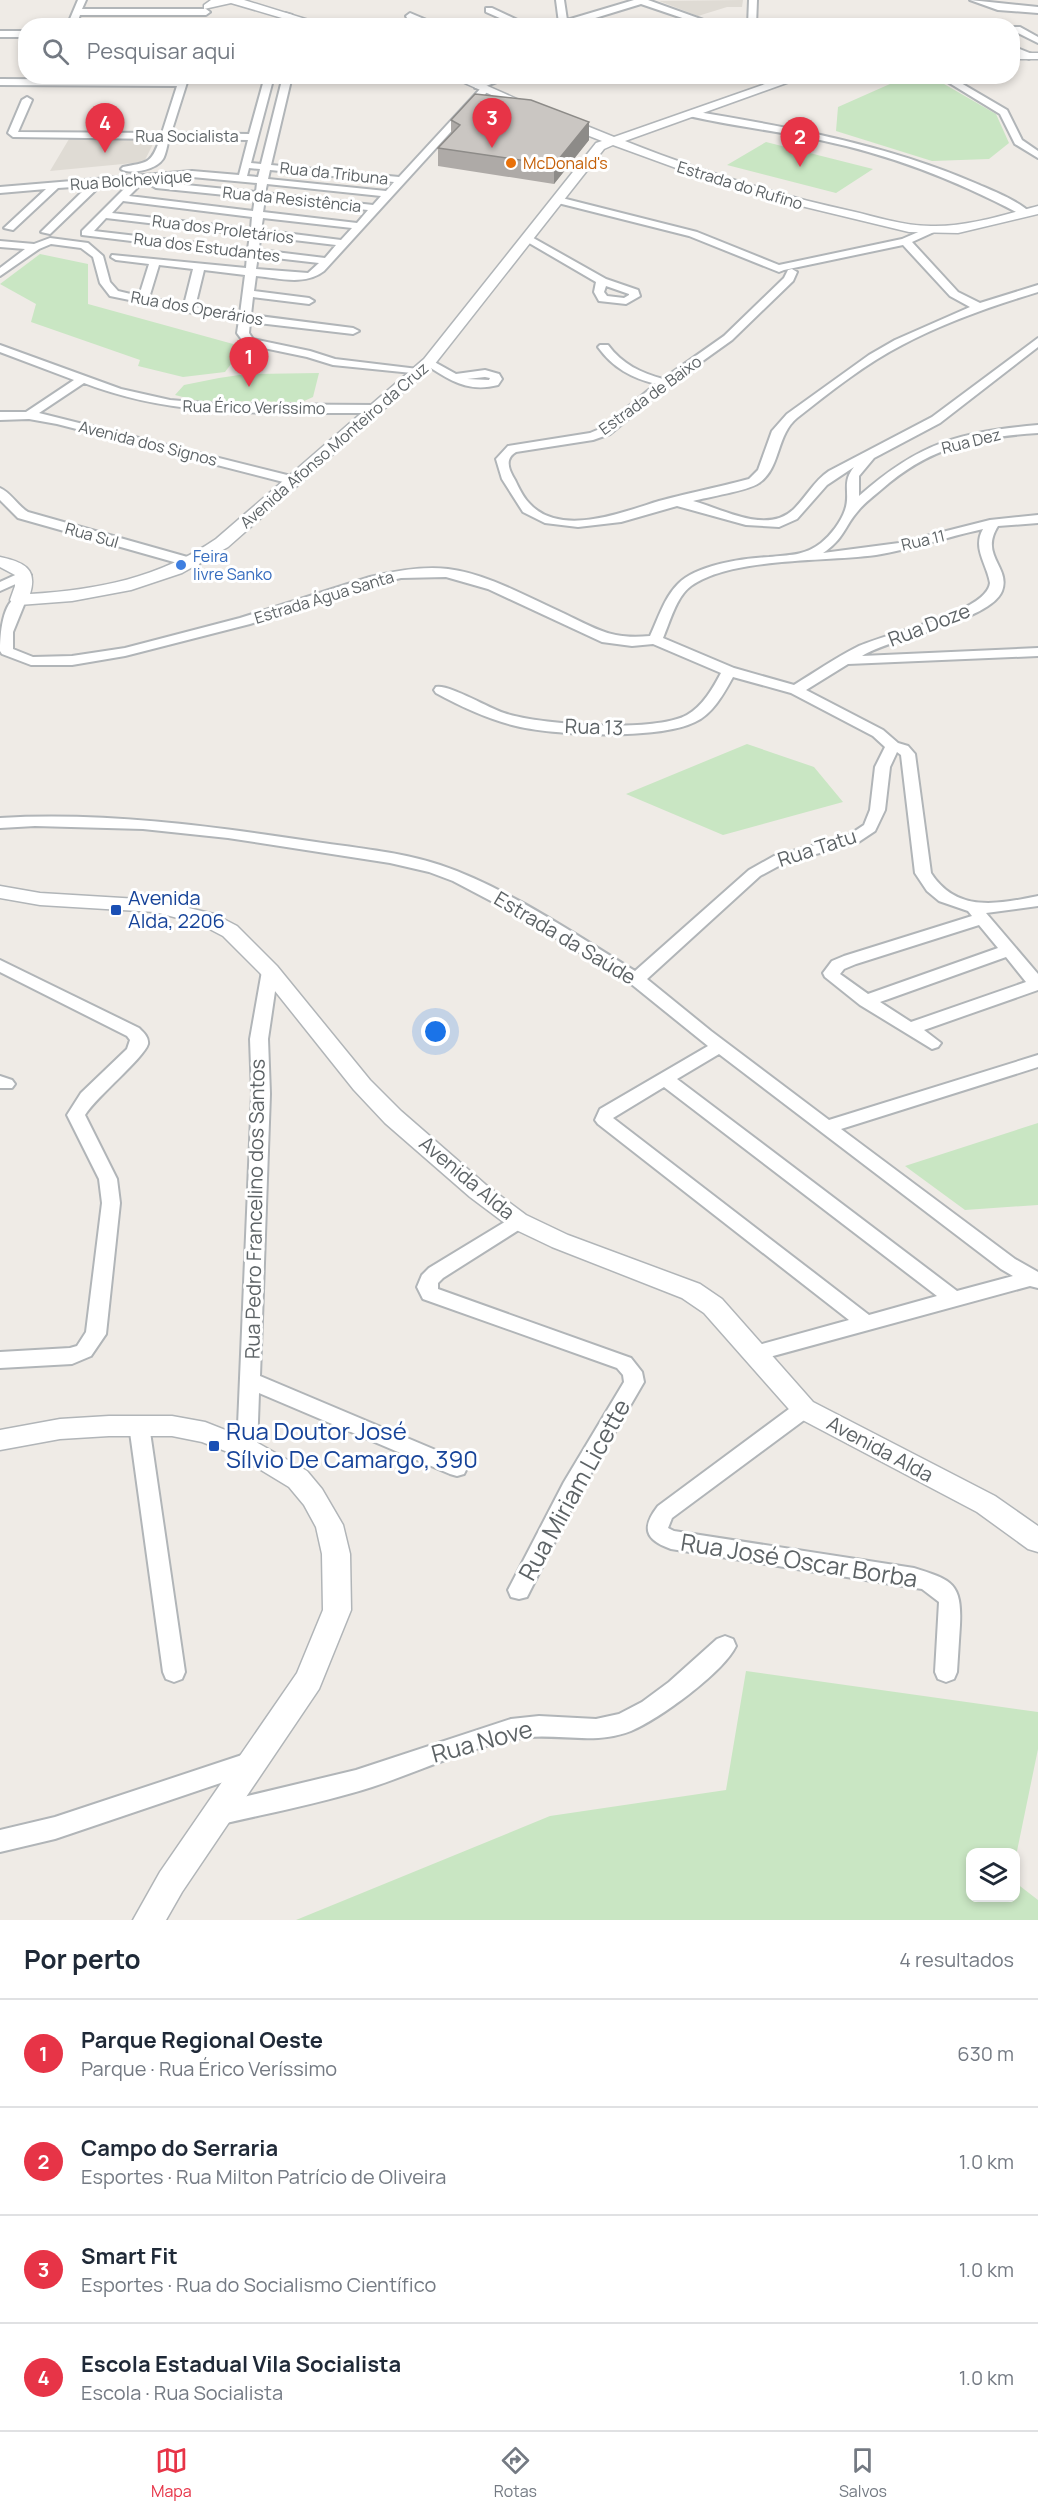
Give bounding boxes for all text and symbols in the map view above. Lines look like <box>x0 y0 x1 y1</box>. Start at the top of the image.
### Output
search box <box>18 18 1020 84</box>
icon: search <box>39 35 72 68</box>
text: Pesquisar aqui <box>87 36 235 66</box>
pin: 3 <box>472 98 512 148</box>
pin: 4 <box>86 104 124 153</box>
pin: 2 <box>780 118 820 167</box>
street label: Rua Socialista <box>135 125 239 147</box>
place label: McDonald's <box>523 152 608 174</box>
street label: Estrada do Rufino <box>675 155 805 215</box>
street label: Rua da Tribuna <box>279 156 389 190</box>
marker: McDonald's <box>504 156 518 170</box>
street label: Rua Bolchevique <box>69 165 193 195</box>
street label: Rua da Resistência <box>222 181 362 217</box>
street label: Rua dos Proletários <box>151 209 295 249</box>
street label: Rua dos Estudantes <box>133 227 281 267</box>
street label: Rua dos Operários <box>129 286 265 330</box>
pin: 1 <box>230 338 268 387</box>
street label: Estrada de Baixo <box>594 350 706 440</box>
street label: Avenida Afonso Monteiro da Cruz <box>235 357 433 533</box>
street label: Rua Érico Veríssimo <box>182 395 326 419</box>
street label: Avenida dos Signos <box>76 415 220 471</box>
street label: Rua Dez <box>939 423 1003 459</box>
street label: Rua Sul <box>63 517 121 553</box>
street label: Rua 11 <box>899 524 947 556</box>
place label: Feira livre Sanko <box>193 545 272 585</box>
marker: Feira livre Sanko <box>174 558 188 572</box>
street label: Estrada Água Santa <box>252 565 396 629</box>
street label: Rua Doze <box>884 597 974 653</box>
street label: Rua 13 <box>564 712 624 741</box>
street label: Rua Tatu <box>774 822 860 873</box>
place label: Avenida Alda, 2206 <box>128 884 225 934</box>
street label: Estrada da Saúde <box>489 885 641 991</box>
marker: Avenida Alda, 2206 <box>109 903 123 917</box>
your location <box>421 1017 450 1046</box>
street label: Rua Pedro Francelino dos Santos <box>238 1059 271 1359</box>
street label: Avenida Alda <box>414 1130 521 1226</box>
street label: Rua Miriam Licette <box>510 1393 637 1586</box>
street label: Avenida Alda <box>822 1409 938 1488</box>
place label: Rua Doutor José Sílvio De Camargo, 390 <box>226 1414 478 1475</box>
marker: Rua Doutor José Sílvio De Camargo, 390 <box>207 1439 221 1453</box>
street label: Rua José Oscar Borba <box>679 1525 920 1595</box>
street label: Rua Nove <box>427 1711 536 1770</box>
map controls <box>966 1848 1020 1902</box>
button: layers <box>966 1848 1020 1902</box>
text: Por perto <box>24 1941 141 1977</box>
text: 4 resultados <box>899 1946 1014 1973</box>
text: Parque Regional Oeste <box>81 2025 323 2055</box>
text: 1 <box>39 2040 48 2067</box>
text: 630 m <box>957 2040 1014 2067</box>
text: Parque · Rua Érico Veríssimo <box>81 2055 337 2082</box>
text: Campo do Serraria <box>81 2133 278 2163</box>
text: 2 <box>38 2148 49 2175</box>
text: 1.0 km <box>959 2148 1014 2175</box>
text: Esportes · Rua Milton Patrício de Oliveira <box>81 2163 446 2190</box>
text: Smart Fit <box>81 2241 178 2271</box>
text: 3 <box>38 2256 49 2283</box>
text: 1.0 km <box>959 2256 1014 2283</box>
text: Esportes · Rua do Socialismo Científico <box>81 2271 436 2298</box>
text: Escola Estadual Vila Socialista <box>81 2349 401 2379</box>
text: 4 <box>37 2364 50 2391</box>
text: 1.0 km <box>959 2364 1014 2391</box>
text: Escola · Rua Socialista <box>81 2379 283 2406</box>
tab: Mapa <box>151 2444 192 2502</box>
tab: Rotas <box>494 2444 537 2502</box>
tab: Salvos <box>839 2444 887 2502</box>

